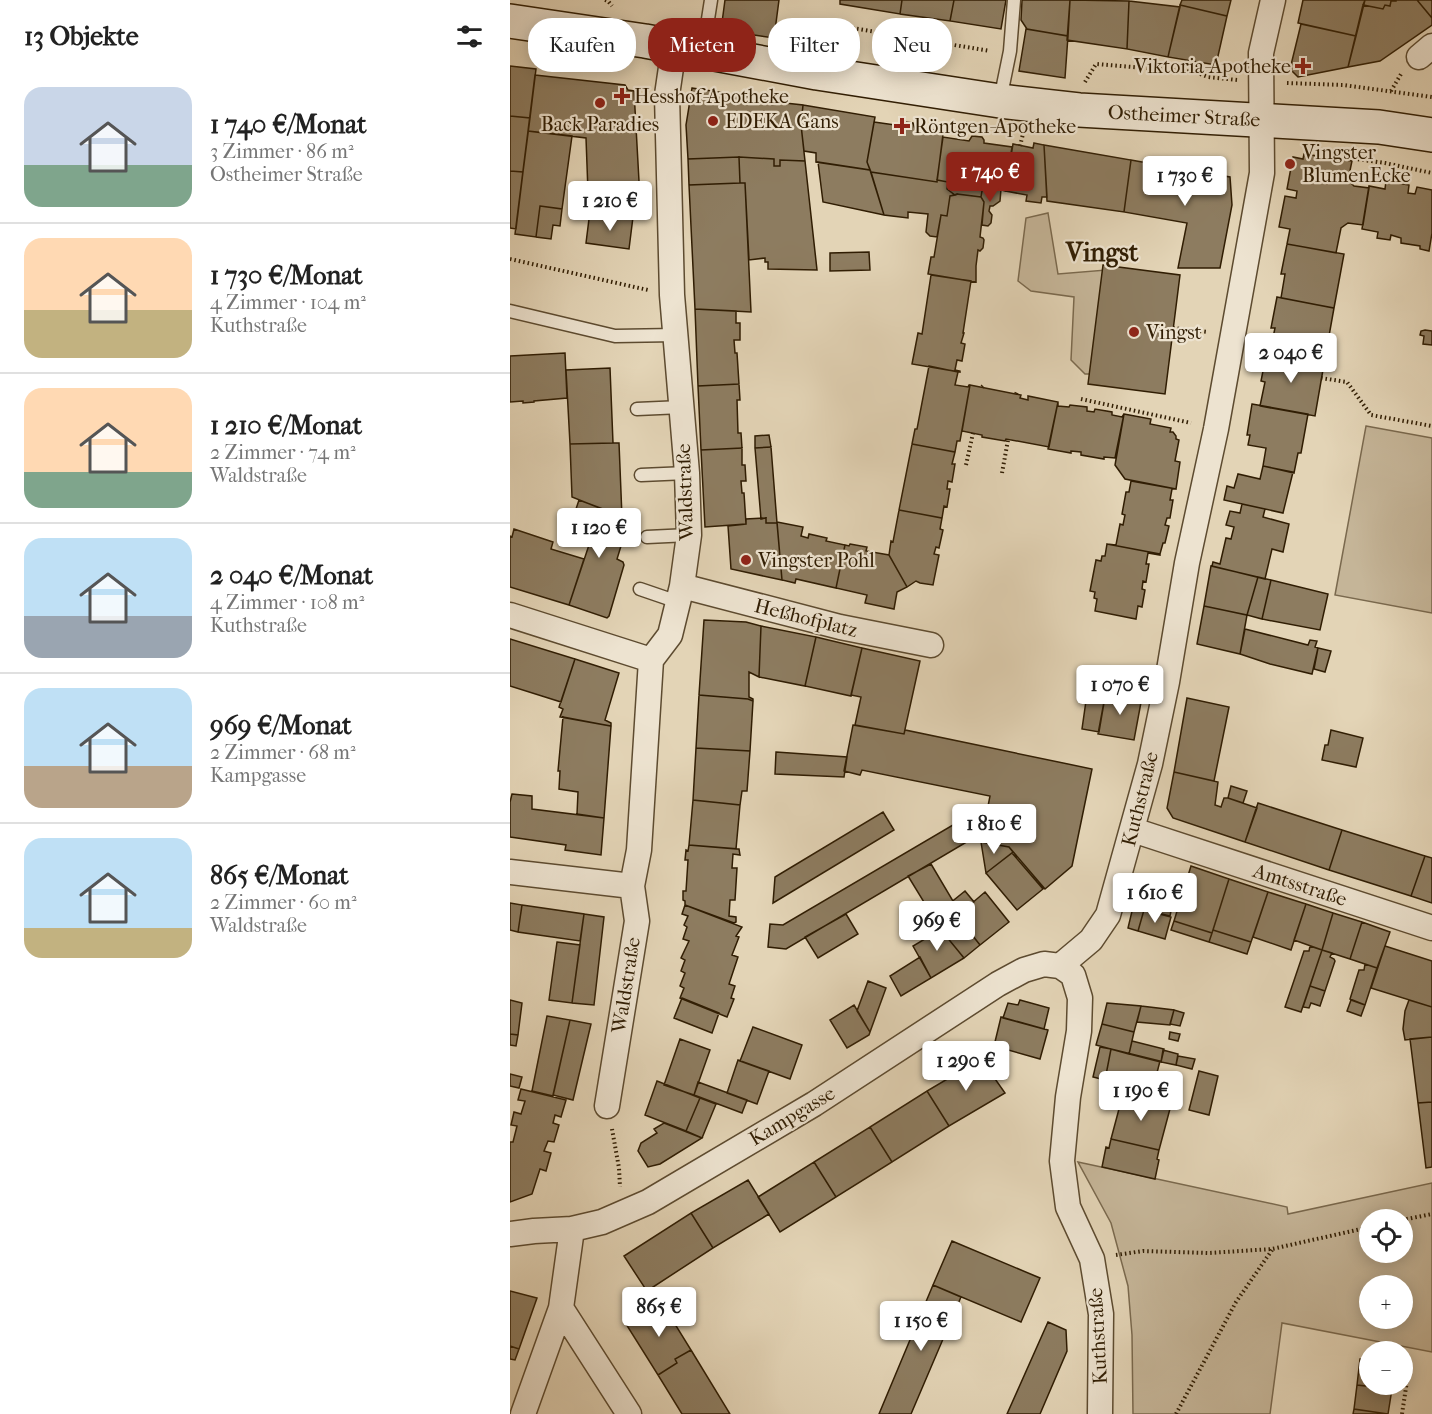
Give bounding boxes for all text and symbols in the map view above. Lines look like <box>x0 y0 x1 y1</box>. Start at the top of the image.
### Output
chip: Kaufen <box>528 18 636 72</box>
chip: Mieten <box>648 18 756 72</box>
chip: Filter <box>768 18 860 72</box>
chip: Neu <box>872 18 952 72</box>
icon: filters <box>453 20 486 53</box>
text: 13 Objekte <box>24 21 139 52</box>
place label: Viktoria-Apotheke <box>1133 55 1291 78</box>
marker: Viktoria-Apotheke <box>1296 59 1310 73</box>
place label: Hesshof-Apotheke <box>634 85 789 108</box>
marker: Hesshof-Apotheke <box>615 89 629 103</box>
marker: Back Paradies <box>593 96 607 110</box>
street label: Ostheimer Straße <box>1107 101 1261 131</box>
text: 1 740 €/Monat <box>210 109 367 140</box>
place label: EDEKA Gans <box>725 110 839 133</box>
icon: home <box>72 111 144 183</box>
place label: Back Paradies <box>541 113 659 136</box>
marker: EDEKA Gans <box>706 114 720 128</box>
place label: Röntgen-Apotheke <box>914 115 1076 138</box>
marker: Röntgen-Apotheke <box>895 119 909 133</box>
text: 3 Zimmer · 86 m² <box>210 140 354 163</box>
place label: Vingster BlumenEcke <box>1301 141 1411 187</box>
pin: 1 740 € <box>935 152 1045 203</box>
pin: 1 730 € <box>1130 156 1240 207</box>
marker: Vingster BlumenEcke <box>1283 157 1297 171</box>
text: 1 740 € <box>960 160 1020 183</box>
text: Ostheimer Straße <box>210 163 363 186</box>
text: 1 730 € <box>1157 164 1213 187</box>
pin: 1 210 € <box>555 181 665 232</box>
text: 1 210 € <box>582 189 638 212</box>
district label: Vingst <box>1065 237 1139 268</box>
text: 1 730 €/Monat <box>210 260 363 291</box>
icon: home <box>72 262 144 334</box>
text: 4 Zimmer · 104 m² <box>210 291 366 314</box>
text: Kuthstraße <box>210 314 307 337</box>
place label: Vingst <box>1145 321 1202 344</box>
marker: Vingst <box>1127 325 1141 339</box>
pin: 2 040 € <box>1236 333 1346 384</box>
text: 2 040 € <box>1259 341 1323 364</box>
text: 1 210 €/Monat <box>210 410 362 441</box>
icon: home <box>72 412 144 484</box>
text: 2 Zimmer · 74 m² <box>210 441 356 464</box>
street label: Waldstraße <box>672 443 698 542</box>
text: Waldstraße <box>210 464 307 487</box>
pin: 1 120 € <box>544 508 654 559</box>
text: 1 120 € <box>571 516 627 539</box>
place label: Vingster Pohl <box>757 549 875 572</box>
marker: Vingster Pohl <box>739 553 753 567</box>
text: 2 040 €/Monat <box>210 560 373 591</box>
icon: home <box>72 562 144 634</box>
text: 4 Zimmer · 108 m² <box>210 591 364 614</box>
street label: Heßhofplatz <box>752 594 860 642</box>
text: Kuthstraße <box>210 614 307 637</box>
pin: 1 070 € <box>1065 665 1175 716</box>
text: 1 070 € <box>1090 673 1150 696</box>
text: 969 €/Monat <box>210 710 352 741</box>
icon: home <box>72 712 144 784</box>
text: 2 Zimmer · 68 m² <box>210 741 356 764</box>
street label: Kuthstraße <box>1117 749 1163 849</box>
text: Kampgasse <box>210 764 306 787</box>
pin: 1 810 € <box>939 804 1049 855</box>
text: 1 810 € <box>966 812 1022 835</box>
street label: Amtsstraße <box>1249 859 1350 911</box>
text: 865 €/Monat <box>210 860 349 891</box>
icon: home <box>72 862 144 934</box>
pin: 1 610 € <box>1100 873 1210 924</box>
text: 1 610 € <box>1127 881 1183 904</box>
text: 2 Zimmer · 60 m² <box>210 891 357 914</box>
pin: 969 € <box>895 901 979 952</box>
text: 969 € <box>913 909 961 932</box>
text: Waldstraße <box>210 914 307 937</box>
street label: Waldstraße <box>607 935 645 1036</box>
pin: 1 290 € <box>911 1041 1021 1092</box>
text: 1 290 € <box>936 1049 996 1072</box>
pin: 1 190 € <box>1086 1071 1196 1122</box>
text: 1 190 € <box>1113 1079 1169 1102</box>
street label: Kampgasse <box>745 1081 839 1151</box>
map controls <box>1359 1209 1413 1395</box>
button: locate <box>1359 1209 1413 1263</box>
button: + <box>1359 1275 1413 1329</box>
pin: 865 € <box>617 1287 701 1338</box>
street label: Kuthstraße <box>1084 1287 1112 1385</box>
text: 865 € <box>636 1295 682 1318</box>
pin: 1 150 € <box>866 1301 976 1352</box>
text: 1 150 € <box>894 1309 948 1332</box>
button: − <box>1359 1341 1413 1395</box>

